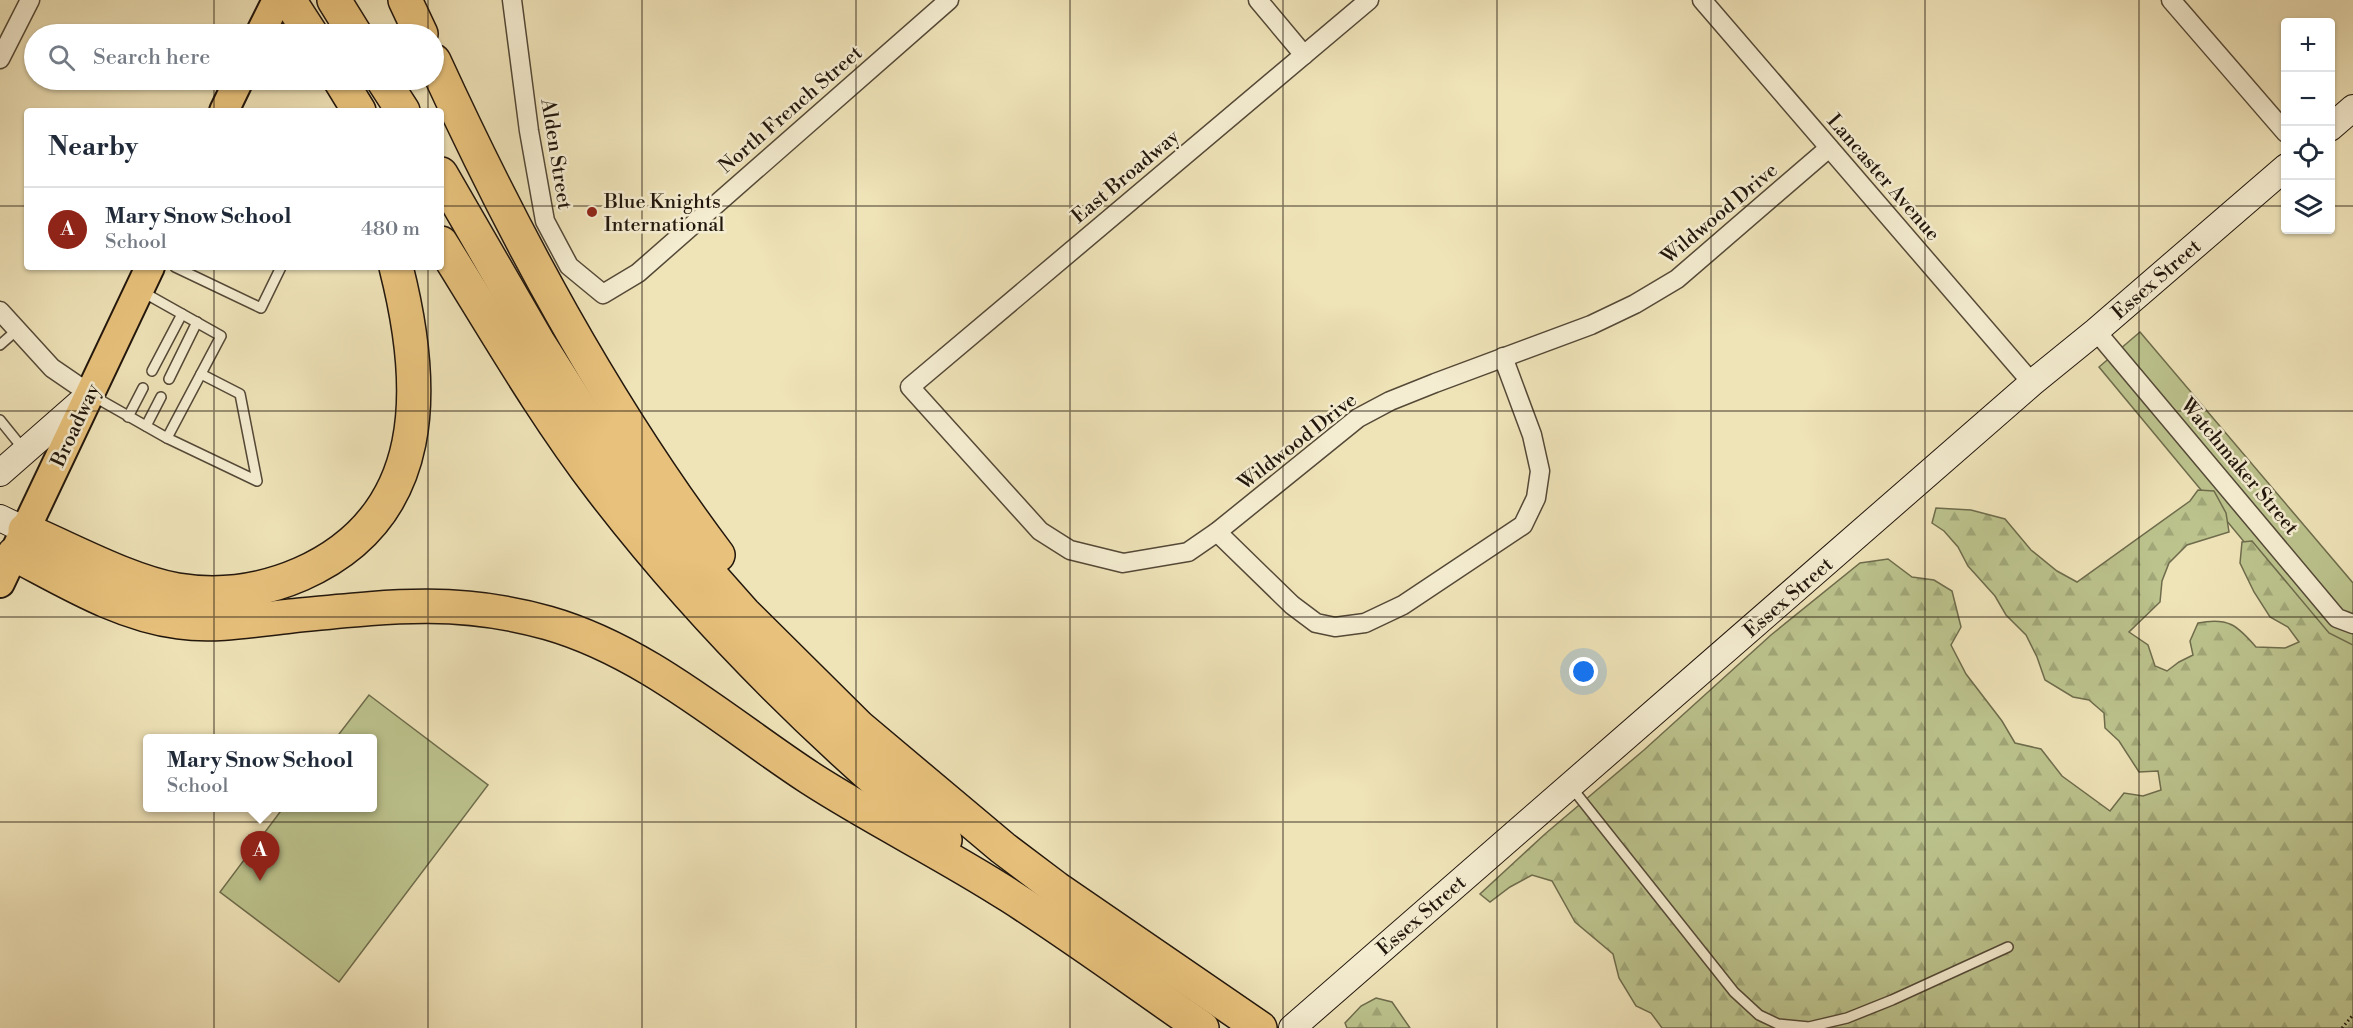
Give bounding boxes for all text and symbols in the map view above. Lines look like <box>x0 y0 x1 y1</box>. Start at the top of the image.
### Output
map controls <box>2281 18 2335 234</box>
button: + <box>2281 18 2335 72</box>
search box <box>24 24 444 90</box>
icon: search <box>45 41 78 74</box>
street label: North French Street <box>714 41 868 179</box>
text: Search here <box>93 44 210 71</box>
button: − <box>2281 72 2335 126</box>
street label: Alden Street <box>534 96 577 211</box>
street label: Lancaster Avenue <box>1821 109 1945 247</box>
street label: East Broadway <box>1067 125 1185 229</box>
button: locate <box>2281 126 2335 180</box>
text: Nearby <box>48 131 138 163</box>
street label: Wildwood Drive <box>1656 158 1783 271</box>
button: layers <box>2281 180 2335 234</box>
place label: Blue Knights International <box>603 190 724 238</box>
text: Mary Snow School <box>105 203 292 230</box>
marker: Blue Knights International <box>585 205 599 219</box>
text: A <box>60 217 75 242</box>
text: 480 m <box>361 217 420 242</box>
text: School <box>105 230 167 255</box>
street label: Essex Street <box>2107 235 2207 326</box>
street label: Broadway <box>46 380 107 472</box>
street label: Wildwood Drive <box>1233 388 1362 497</box>
street label: Watchmaker Street <box>2174 393 2303 540</box>
street label: Essex Street <box>1739 553 1839 644</box>
your location <box>1569 657 1598 686</box>
popup <box>143 734 377 812</box>
text: Mary Snow School <box>167 747 353 774</box>
text: School <box>167 774 228 799</box>
pin: A <box>240 832 280 881</box>
street label: Essex Street <box>1372 871 1472 962</box>

